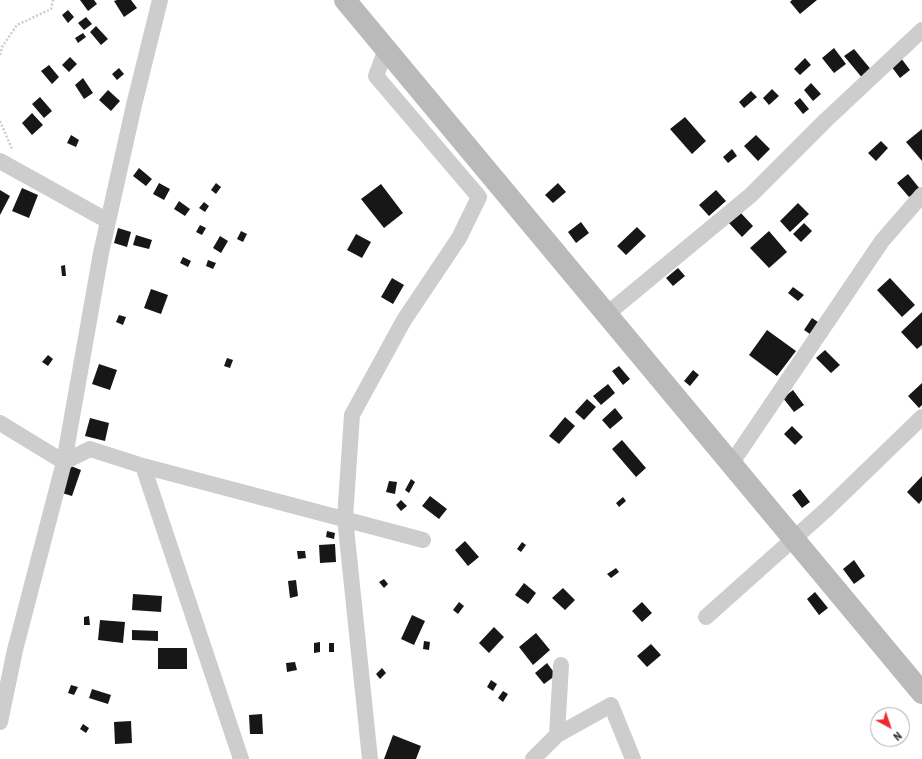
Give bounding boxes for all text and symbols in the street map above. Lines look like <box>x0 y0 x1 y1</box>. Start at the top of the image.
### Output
north arrow <box>870 707 910 747</box>
text: N <box>891 729 904 743</box>

